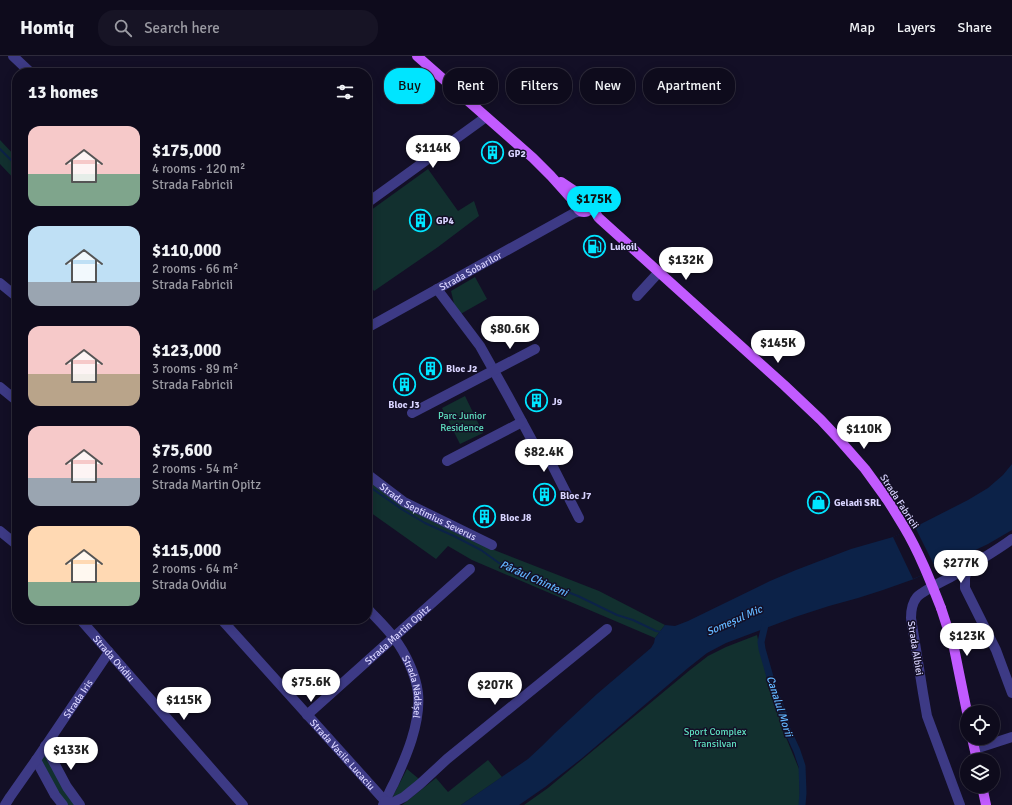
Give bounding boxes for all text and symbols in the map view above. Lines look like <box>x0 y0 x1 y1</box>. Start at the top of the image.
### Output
search box <box>98 10 378 46</box>
text: Homiq <box>20 16 74 40</box>
icon: search <box>112 17 134 39</box>
text: Search here <box>144 19 220 37</box>
text: Map <box>849 19 875 36</box>
text: Layers <box>897 19 936 36</box>
text: Share <box>958 19 992 36</box>
chip: Buy <box>384 68 435 104</box>
chip: Rent <box>443 68 498 104</box>
chip: Filters <box>506 68 572 104</box>
chip: New <box>580 68 635 104</box>
chip: Apartment <box>643 68 735 104</box>
icon: filters <box>334 81 356 103</box>
text: 13 homes <box>28 82 98 103</box>
pin: $114K <box>405 135 461 169</box>
text: $175,000 <box>152 140 221 161</box>
text: $114K <box>415 140 451 156</box>
building icon: GP2 <box>480 140 506 166</box>
icon: home <box>60 142 108 190</box>
place label: GP2 <box>508 148 526 160</box>
text: 4 rooms · 120 m² <box>152 161 245 177</box>
text: Strada Fabricii <box>152 177 233 193</box>
pin: $175K <box>566 186 622 220</box>
text: $175K <box>576 191 612 207</box>
building icon: GP4 <box>407 207 433 233</box>
place label: GP4 <box>436 215 454 227</box>
fuel station icon: Lukoil <box>581 233 607 259</box>
text: $110,000 <box>152 240 221 261</box>
place label: Lukoil <box>610 241 637 253</box>
icon: home <box>60 242 108 290</box>
pin: $132K <box>658 247 714 281</box>
street label: Strada Sobarilor <box>437 249 504 294</box>
text: $132K <box>668 252 704 268</box>
text: 2 rooms · 66 m² <box>152 261 238 277</box>
text: Strada Fabricii <box>152 277 233 293</box>
pin: $80.6K <box>477 316 543 350</box>
text: $80.6K <box>490 321 530 337</box>
pin: $145K <box>750 330 806 364</box>
text: $145K <box>760 335 796 351</box>
text: $123,000 <box>152 340 221 361</box>
icon: home <box>60 342 108 390</box>
building icon: Bloc J2 <box>418 355 444 381</box>
text: 3 rooms · 89 m² <box>152 361 238 377</box>
place label: Bloc J2 <box>446 363 477 375</box>
building icon: Bloc J3 <box>391 371 417 397</box>
text: Strada Fabricii <box>152 377 233 393</box>
building icon: J9 <box>524 388 550 414</box>
place label: J9 <box>552 396 563 408</box>
place label: Bloc J3 <box>388 399 420 411</box>
park label: Parc Junior Residence <box>438 410 486 434</box>
pin: $110K <box>836 416 892 450</box>
text: $110K <box>846 421 882 437</box>
pin: $82.4K <box>511 439 577 473</box>
text: $75,600 <box>152 440 212 461</box>
icon: home <box>60 442 108 490</box>
text: $82.4K <box>524 444 564 460</box>
text: 2 rooms · 54 m² <box>152 461 238 477</box>
street label: Strada Fabricii <box>877 472 921 531</box>
text: Strada Martin Opitz <box>152 477 261 493</box>
street label: Strada Septimius Severus <box>377 481 479 544</box>
building icon: Bloc J7 <box>532 482 558 508</box>
shop icon: Geladi SRL <box>805 489 831 515</box>
place label: Bloc J7 <box>560 490 592 502</box>
place label: Geladi SRL <box>834 497 882 509</box>
building icon: Bloc J8 <box>471 504 497 530</box>
place label: Bloc J8 <box>500 512 532 524</box>
text: $115,000 <box>152 540 221 561</box>
icon: home <box>60 542 108 590</box>
pin: $277K <box>933 550 989 584</box>
text: $277K <box>943 555 979 571</box>
water label: Pârâul Chinteni <box>498 558 571 600</box>
text: 2 rooms · 64 m² <box>152 561 238 577</box>
text: Strada Ovidiu <box>152 577 227 593</box>
street label: Strada Martin Opitz <box>362 602 433 668</box>
water label: Someșul Mic <box>704 602 765 639</box>
street label: Strada Albiei <box>905 620 925 676</box>
pin: $123K <box>939 623 995 657</box>
text: $123K <box>949 628 985 644</box>
street label: Strada Ovidiu <box>90 633 137 684</box>
street label: Strada Nădășel <box>399 654 423 719</box>
pin: $75.6K <box>278 669 344 703</box>
pin: $207K <box>467 672 523 706</box>
text: $75.6K <box>291 674 331 690</box>
water label: Canalul Morii <box>764 674 796 739</box>
street label: Strada Iris <box>61 677 96 721</box>
text: $207K <box>477 677 513 693</box>
pin: $115K <box>156 687 212 721</box>
text: $115K <box>166 692 202 708</box>
map controls <box>960 705 1000 793</box>
button: locate <box>960 705 1000 745</box>
street label: Strada Vasile Lucaciu <box>307 717 377 793</box>
park label: Sport Complex Transilvan <box>684 726 747 750</box>
pin: $133K <box>43 737 99 771</box>
text: $133K <box>53 742 89 758</box>
button: layers <box>960 753 1000 793</box>

